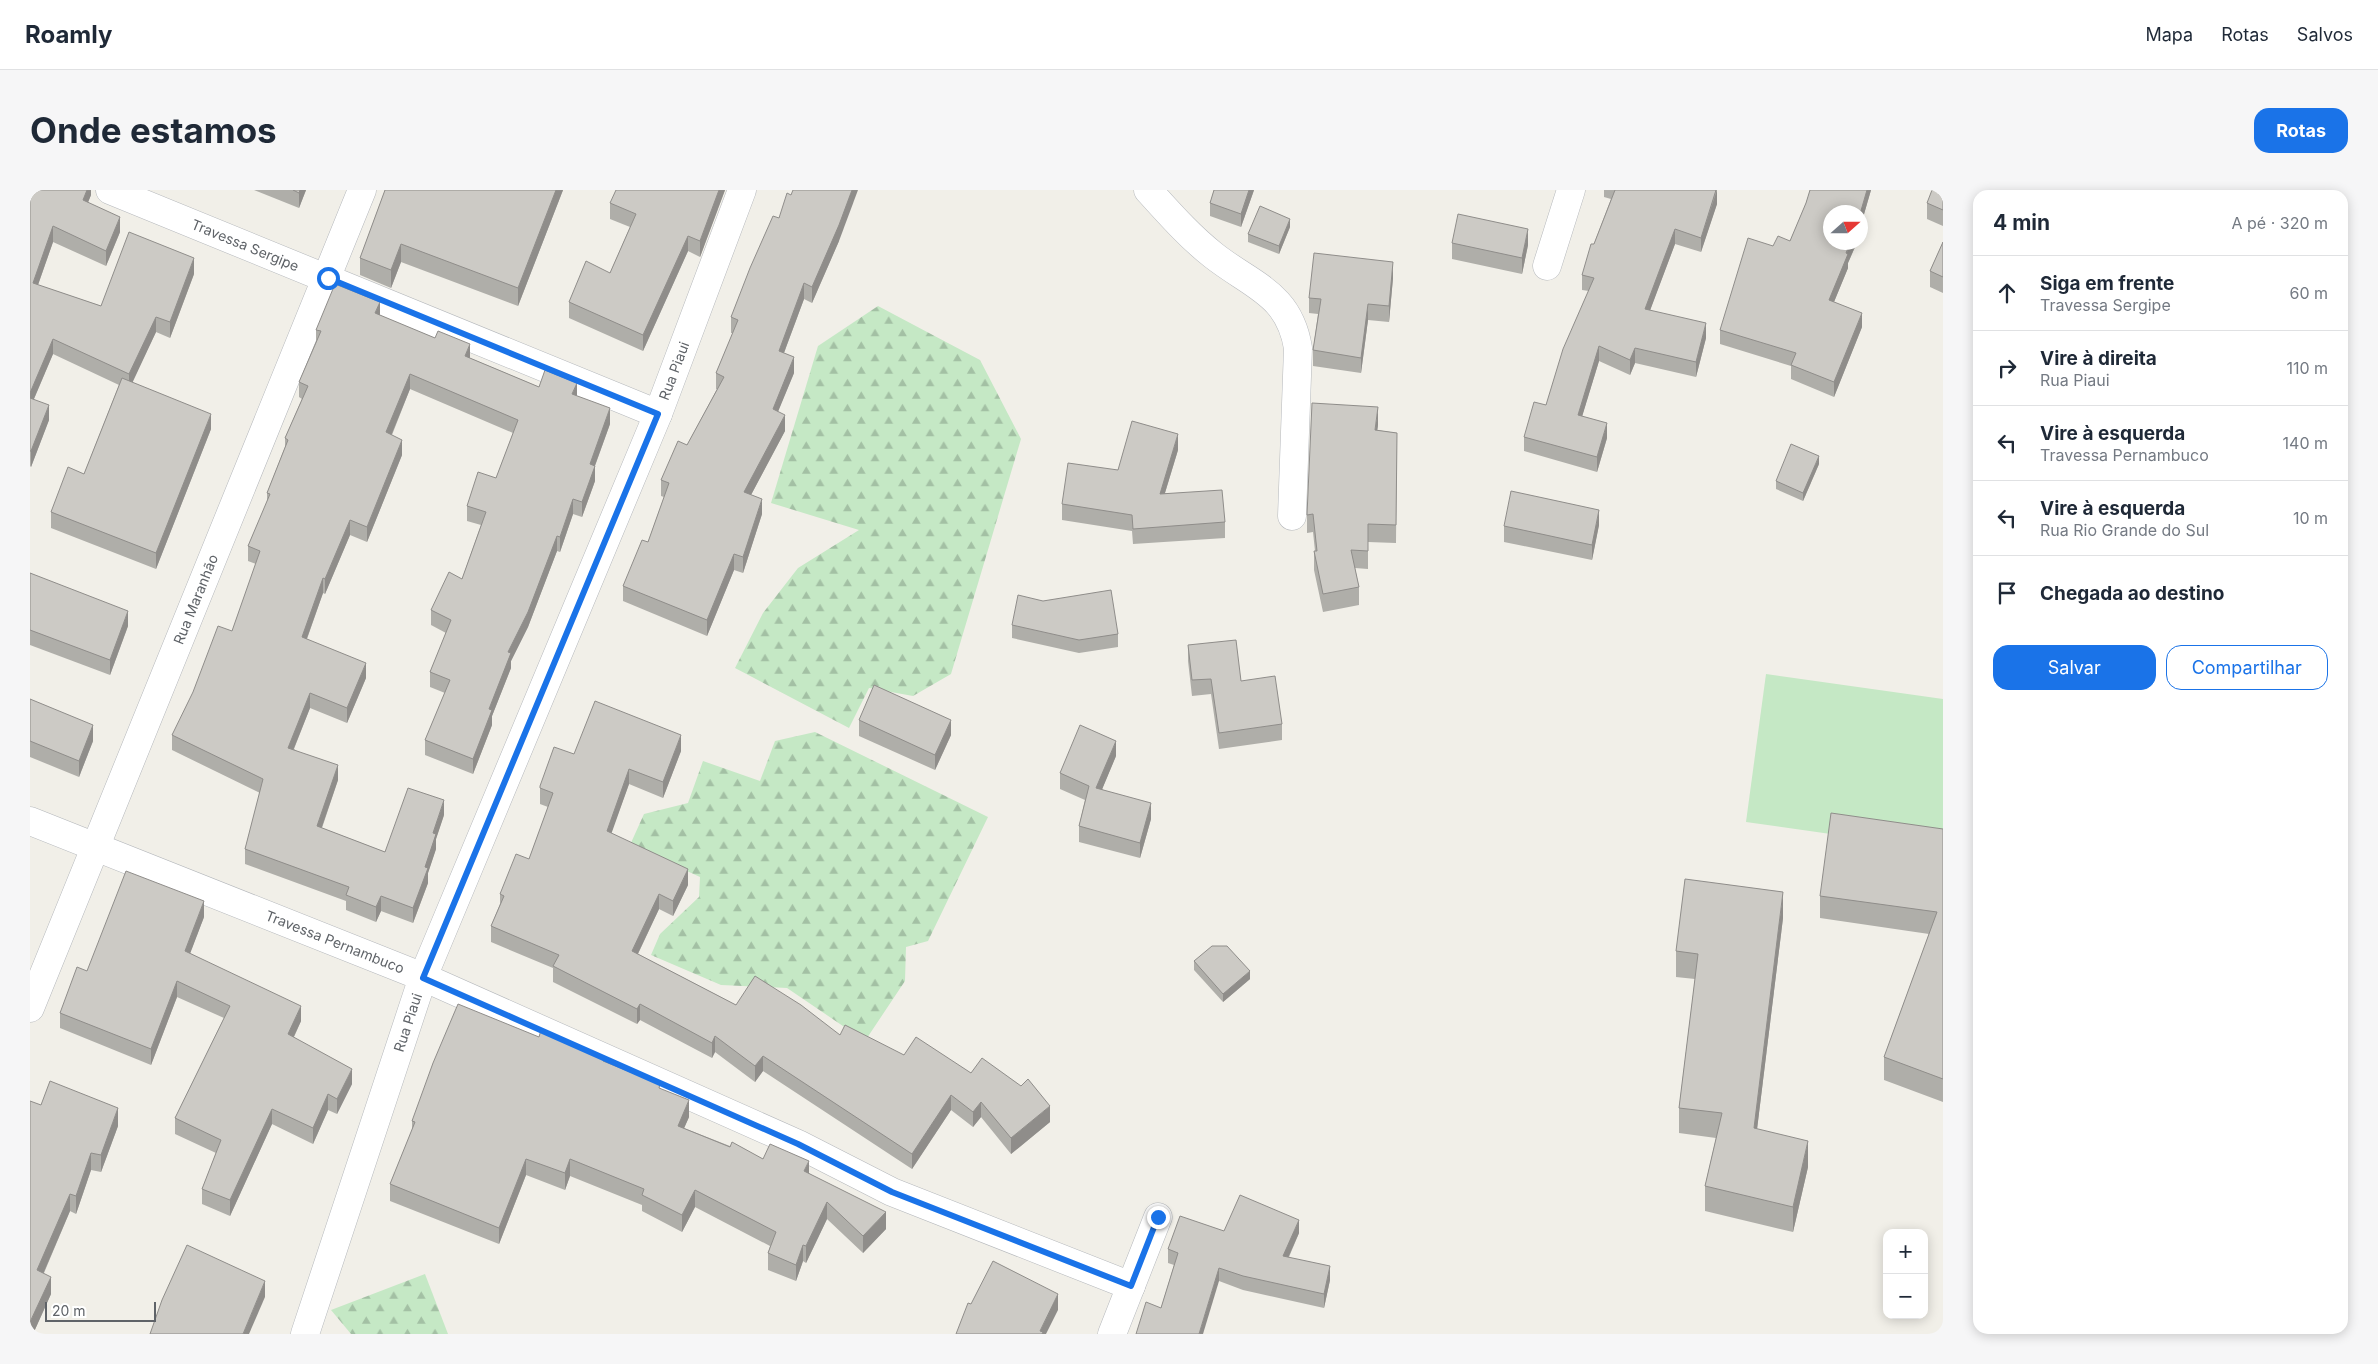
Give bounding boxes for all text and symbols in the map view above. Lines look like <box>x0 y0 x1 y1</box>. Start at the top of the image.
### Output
text: Roamly <box>25 20 112 49</box>
text: Mapa <box>2145 24 2193 45</box>
text: Rotas <box>2221 24 2269 45</box>
text: Salvos <box>2297 24 2353 45</box>
button: Rotas <box>2254 108 2348 153</box>
text: Onde estamos <box>30 109 277 151</box>
north arrow <box>1823 205 1868 250</box>
text: 4 min <box>1993 210 2050 235</box>
text: A pé · 320 m <box>2231 213 2328 233</box>
street label: Travessa Sergipe <box>189 215 302 274</box>
route start <box>317 267 340 290</box>
text: Siga em frente <box>2040 272 2174 295</box>
icon: ahead <box>1993 279 2021 307</box>
text: 60 m <box>2289 283 2328 303</box>
text: Travessa Sergipe <box>2040 295 2171 315</box>
street label: Rua Piaui <box>655 339 692 402</box>
text: Vire à direita <box>2040 347 2157 370</box>
icon: right <box>1993 354 2021 382</box>
text: 110 m <box>2286 358 2328 378</box>
text: Rua Piaui <box>2040 370 2110 390</box>
text: Vire à esquerda <box>2040 422 2185 445</box>
icon: left <box>1993 429 2021 457</box>
text: 140 m <box>2283 433 2328 453</box>
text: Travessa Pernambuco <box>2040 445 2209 465</box>
text: Vire à esquerda <box>2040 497 2185 520</box>
icon: left <box>1993 504 2021 532</box>
text: 10 m <box>2293 508 2328 528</box>
text: Rua Rio Grande do Sul <box>2040 520 2209 540</box>
street label: Rua Maranhão <box>170 552 221 647</box>
icon: arrive <box>1993 579 2021 607</box>
text: Chegada ao destino <box>2040 582 2224 605</box>
button: Salvar <box>1993 645 2156 690</box>
button: Compartilhar <box>2166 645 2328 690</box>
street label: Travessa Pernambuco <box>263 906 407 977</box>
street label: Rua Piaui <box>390 991 425 1054</box>
route end <box>1147 1206 1170 1229</box>
map controls <box>1883 1229 1928 1319</box>
button: + <box>1883 1229 1928 1274</box>
button: − <box>1883 1274 1928 1319</box>
scale bar <box>45 1299 156 1322</box>
text: 20 m <box>52 1302 86 1319</box>

